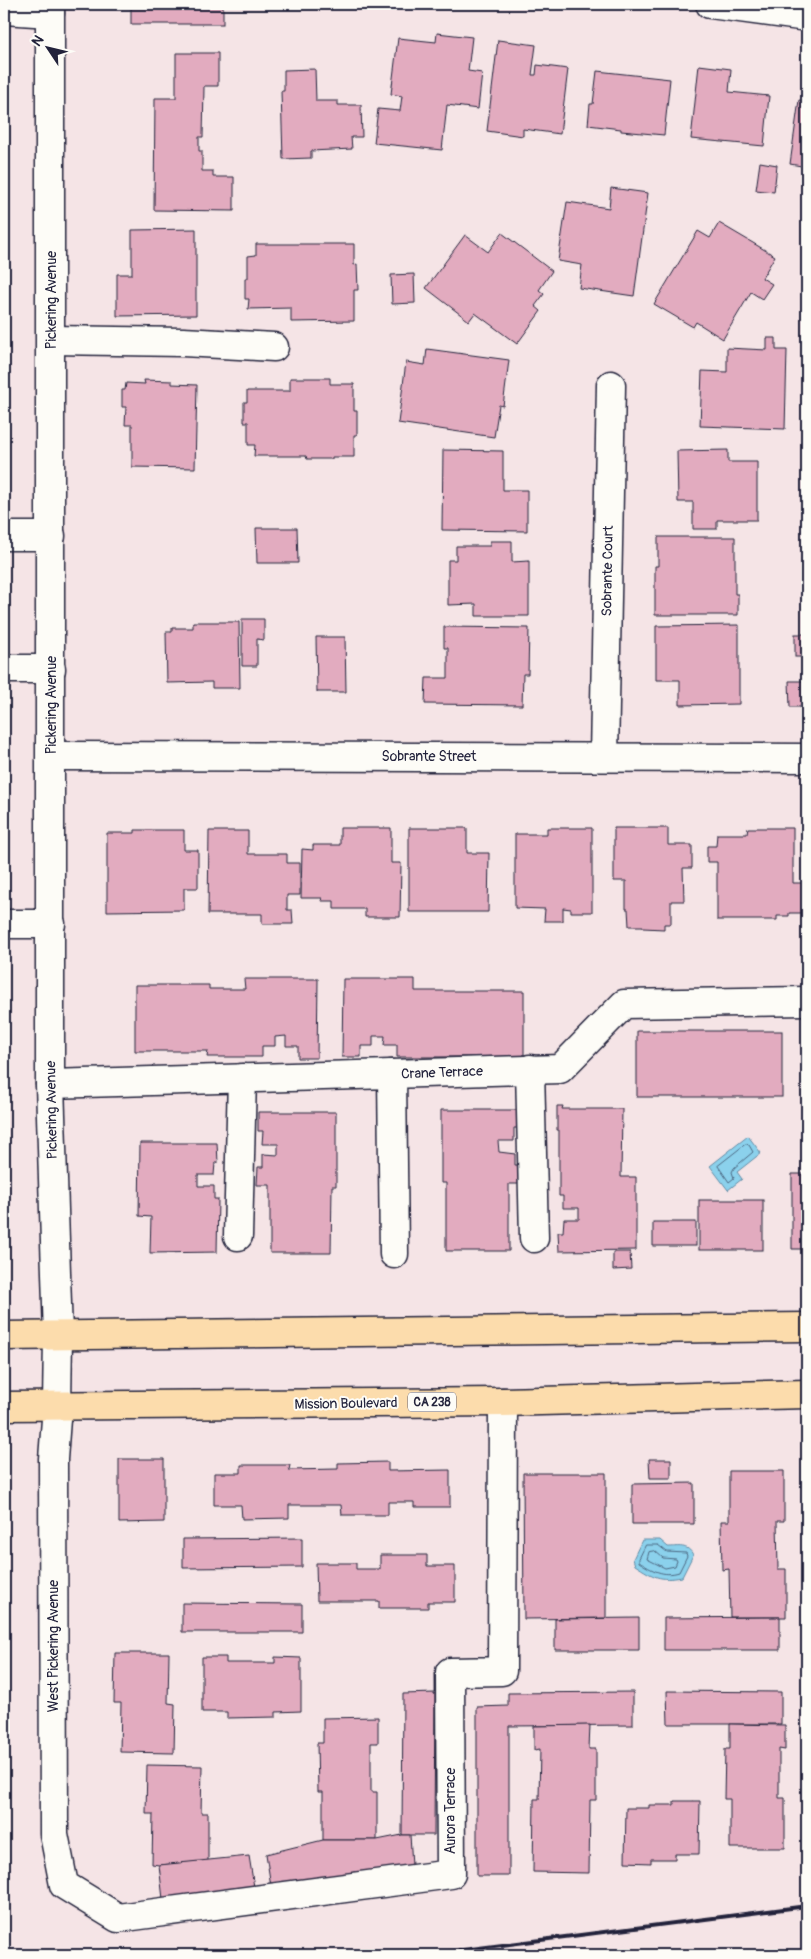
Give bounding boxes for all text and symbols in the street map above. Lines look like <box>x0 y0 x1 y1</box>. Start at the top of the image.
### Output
north arrow <box>22 22 72 72</box>
text: N <box>28 32 47 50</box>
street label: Pickering Avenue <box>43 251 60 349</box>
street label: Sobrante Court <box>598 525 617 617</box>
street label: Pickering Avenue <box>43 656 60 754</box>
street label: Sobrante Street <box>382 748 477 765</box>
street label: Pickering Avenue <box>42 1061 61 1159</box>
street label: Crane Terrace <box>401 1063 483 1082</box>
road number: CA 238 <box>408 1392 456 1411</box>
street label: Mission Boulevard <box>294 1394 398 1413</box>
street label: West Pickering Avenue <box>45 1580 62 1712</box>
street label: Aurora Terrace <box>442 1768 459 1854</box>

